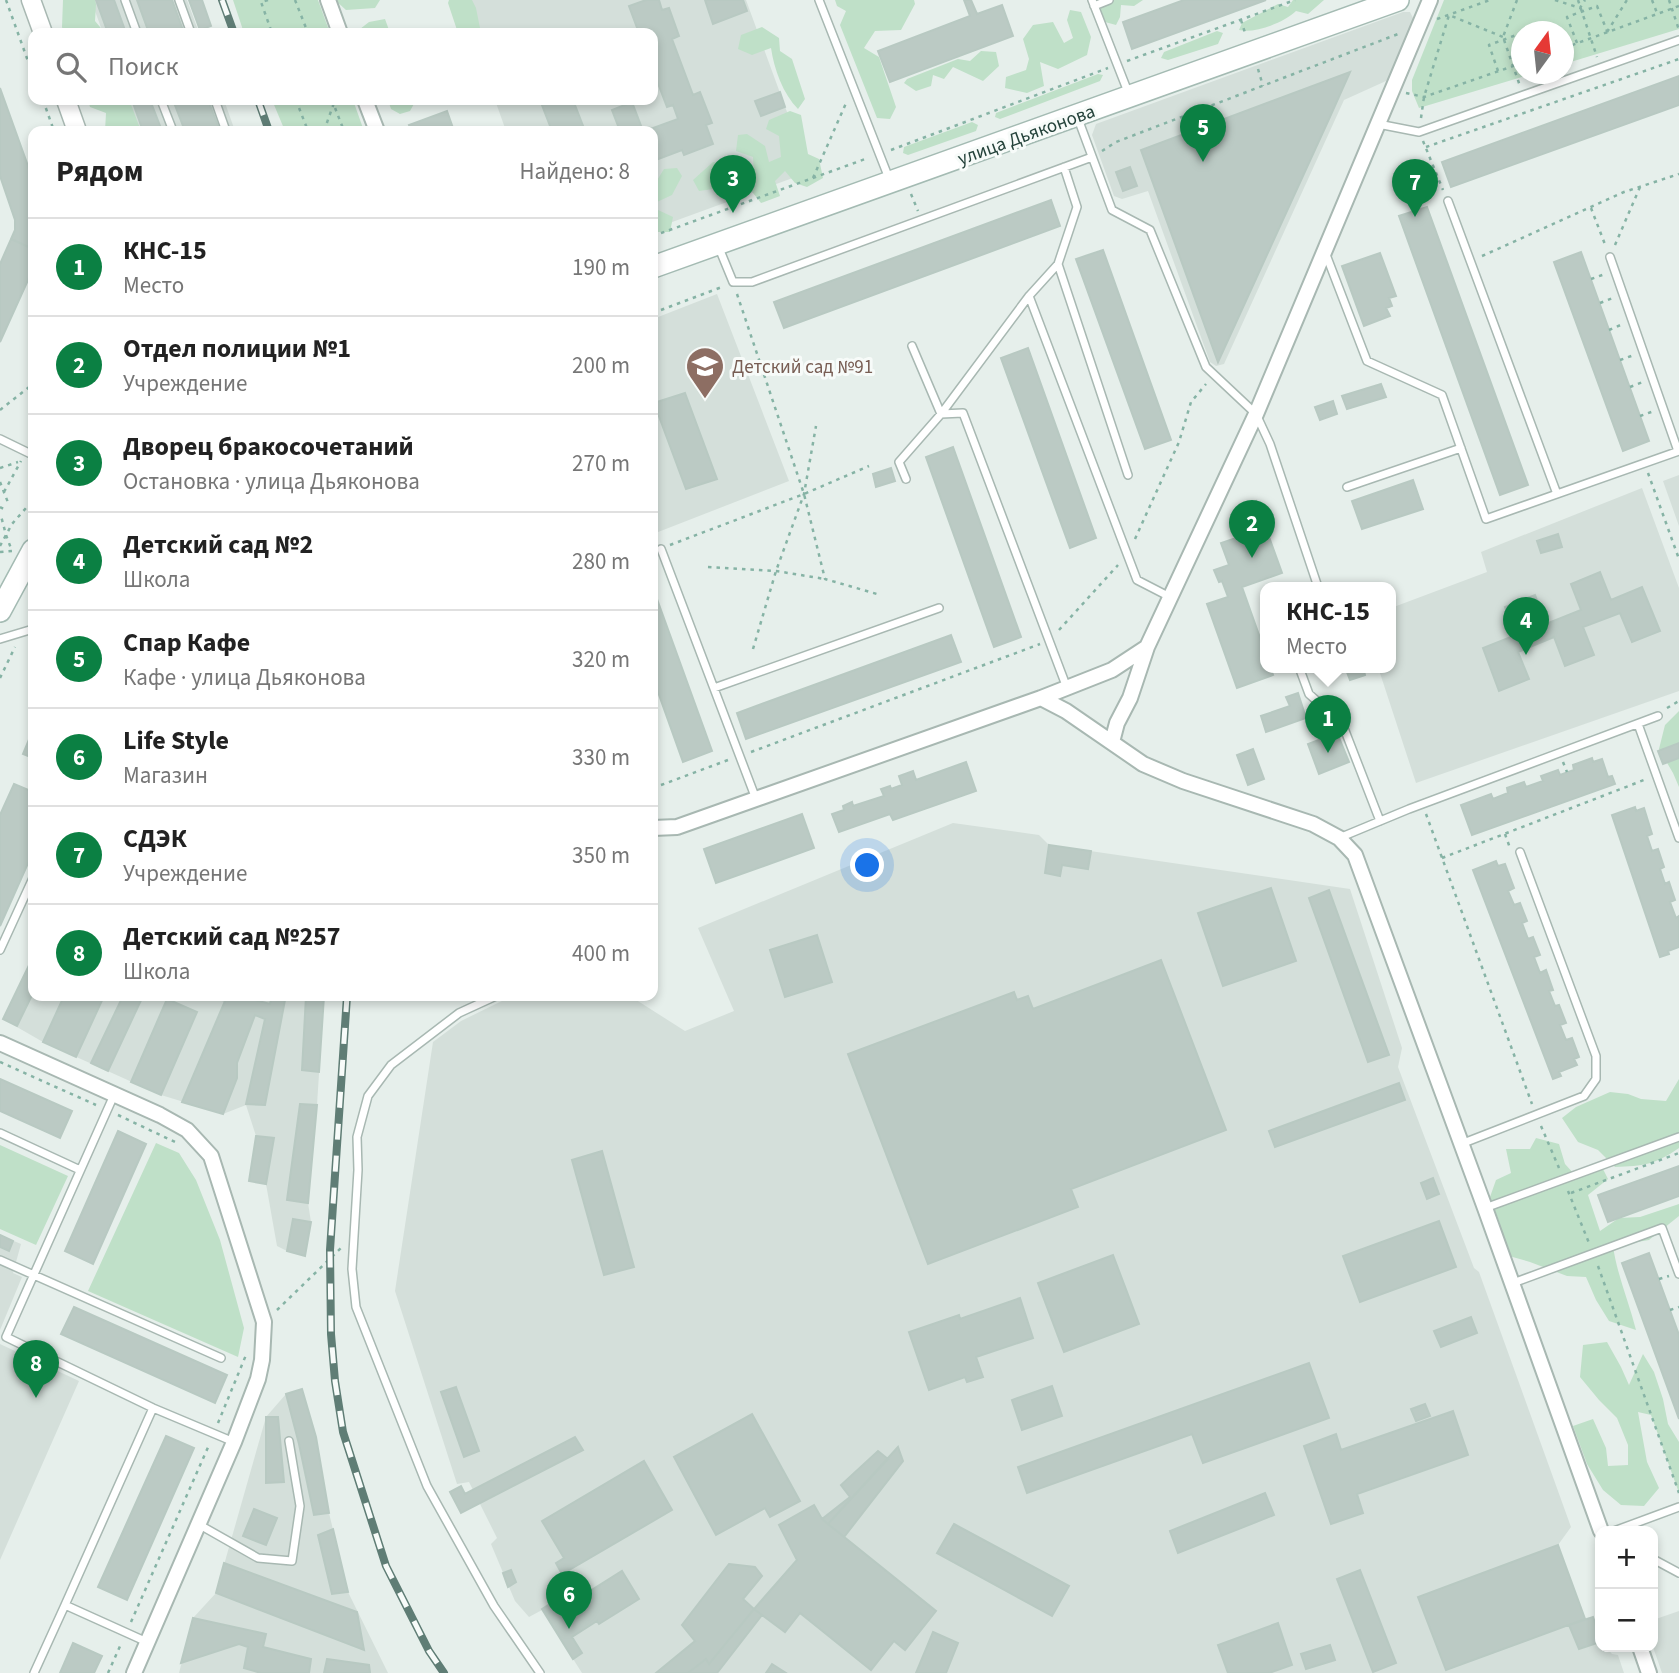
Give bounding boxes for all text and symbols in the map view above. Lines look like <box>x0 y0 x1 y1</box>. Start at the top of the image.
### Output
north arrow <box>1511 21 1574 84</box>
search box <box>28 28 658 105</box>
icon: search <box>52 48 90 86</box>
text: Поиск <box>108 48 178 85</box>
street label: улица Дьяконова <box>954 98 1099 173</box>
pin: 5 <box>1180 104 1226 162</box>
text: Рядом <box>56 150 144 193</box>
text: Найдено: 8 <box>520 155 630 188</box>
pin: 3 <box>710 155 756 213</box>
pin: 7 <box>1392 159 1438 217</box>
text: КНС-15 <box>123 232 207 269</box>
text: 1 <box>73 251 85 284</box>
text: 190 m <box>572 251 630 284</box>
text: Место <box>123 269 184 302</box>
text: Отдел полиции №1 <box>123 330 351 367</box>
school or university icon: Детский сад №91 <box>684 345 726 400</box>
text: 2 <box>73 349 85 382</box>
text: 200 m <box>572 349 630 382</box>
place label: Детский сад №91 <box>732 354 873 381</box>
text: Учреждение <box>123 367 247 400</box>
text: Дворец бракосочетаний <box>123 428 414 465</box>
text: 3 <box>73 447 85 480</box>
text: 270 m <box>572 447 630 480</box>
text: Остановка · улица Дьяконова <box>123 465 420 498</box>
pin: 2 <box>1229 500 1275 558</box>
text: Детский сад №2 <box>123 526 313 563</box>
text: 4 <box>73 545 85 578</box>
text: 280 m <box>572 545 630 578</box>
text: Школа <box>123 563 190 596</box>
popup <box>1260 582 1396 673</box>
text: КНС-15 <box>1286 593 1370 630</box>
pin: 4 <box>1503 597 1549 655</box>
text: Спар Кафе <box>123 624 250 661</box>
text: Место <box>1286 630 1347 663</box>
text: 5 <box>73 643 85 676</box>
text: 320 m <box>572 643 630 676</box>
text: Кафе · улица Дьяконова <box>123 661 366 694</box>
pin: 1 <box>1305 695 1351 753</box>
text: Life Style <box>123 722 229 759</box>
text: 6 <box>73 741 85 774</box>
text: 330 m <box>572 741 630 774</box>
text: Магазин <box>123 759 208 792</box>
text: СДЭК <box>123 820 187 857</box>
text: 7 <box>73 839 85 872</box>
text: 350 m <box>572 839 630 872</box>
your location <box>850 848 884 882</box>
text: Учреждение <box>123 857 247 890</box>
text: Детский сад №257 <box>123 918 341 955</box>
text: 8 <box>73 937 85 970</box>
text: 400 m <box>572 937 630 970</box>
text: Школа <box>123 955 190 988</box>
pin: 8 <box>13 1340 59 1398</box>
map controls <box>1595 1526 1658 1652</box>
button: + <box>1595 1526 1658 1589</box>
pin: 6 <box>546 1571 592 1629</box>
button: − <box>1595 1589 1658 1652</box>

